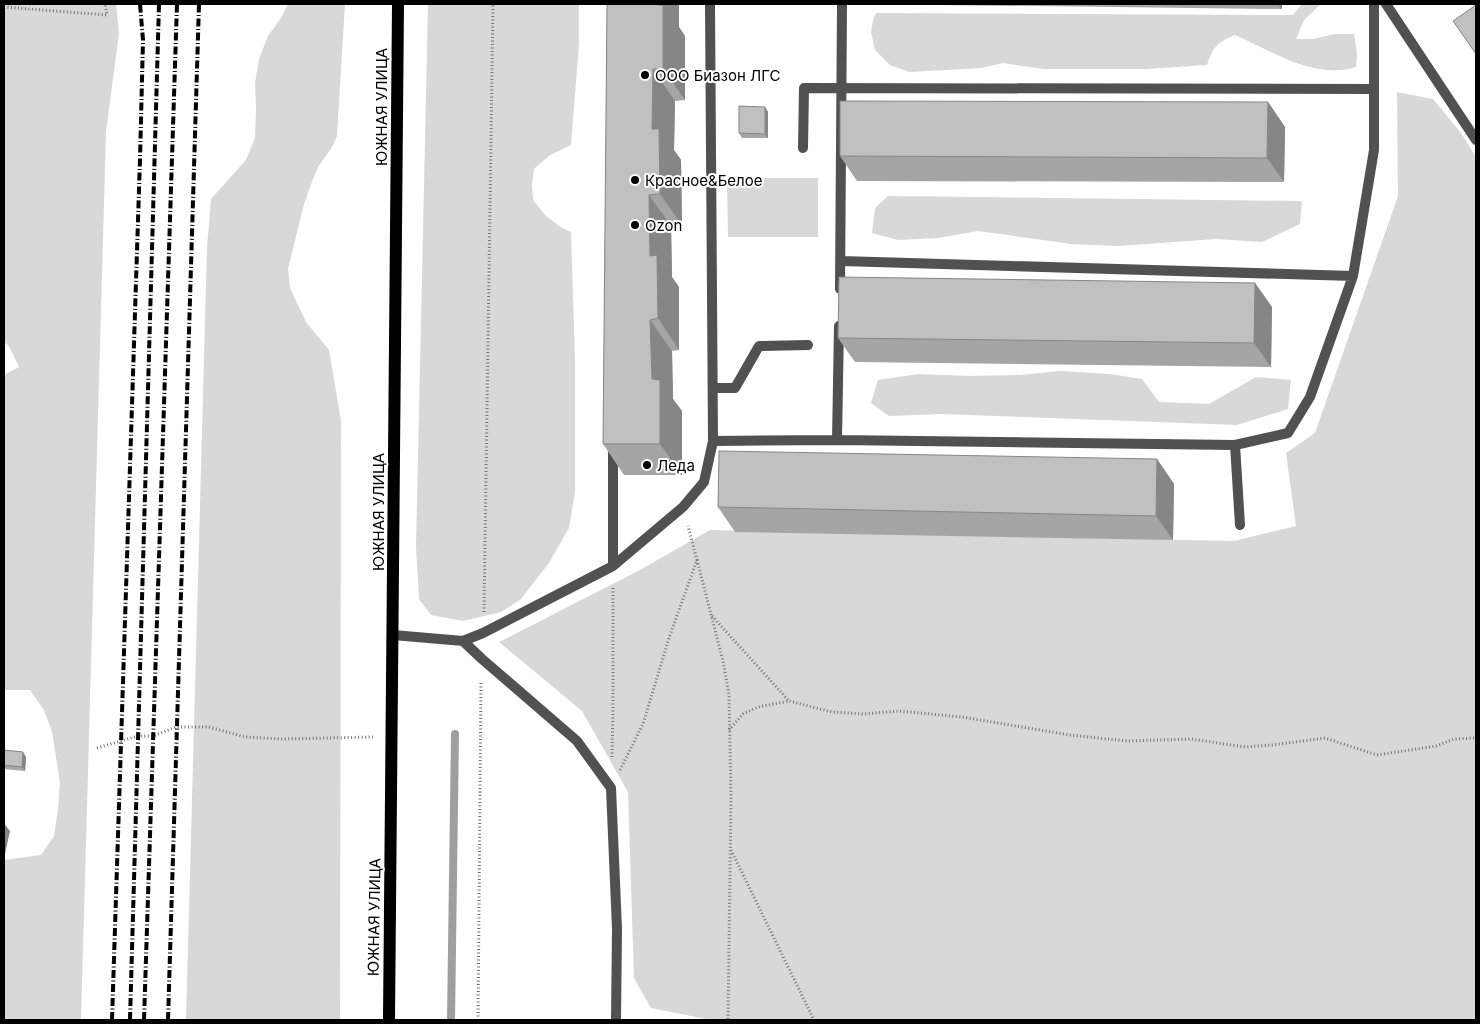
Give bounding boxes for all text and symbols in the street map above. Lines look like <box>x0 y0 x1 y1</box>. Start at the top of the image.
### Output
street label: ЮЖНАЯ УЛИЦА <box>372 48 391 166</box>
place label: ООО Биазон ЛГС <box>655 66 781 85</box>
marker: ООО Биазон ЛГС <box>639 69 651 81</box>
place label: Красное&Белое <box>645 171 762 190</box>
marker: Красное&Белое <box>629 174 641 186</box>
place label: Ozon <box>645 216 682 235</box>
marker: Ozon <box>629 219 641 231</box>
street label: ЮЖНАЯ УЛИЦА <box>369 453 388 571</box>
place label: Леда <box>657 456 695 475</box>
marker: Леда <box>641 459 653 471</box>
street label: ЮЖНАЯ УЛИЦА <box>363 858 385 976</box>

